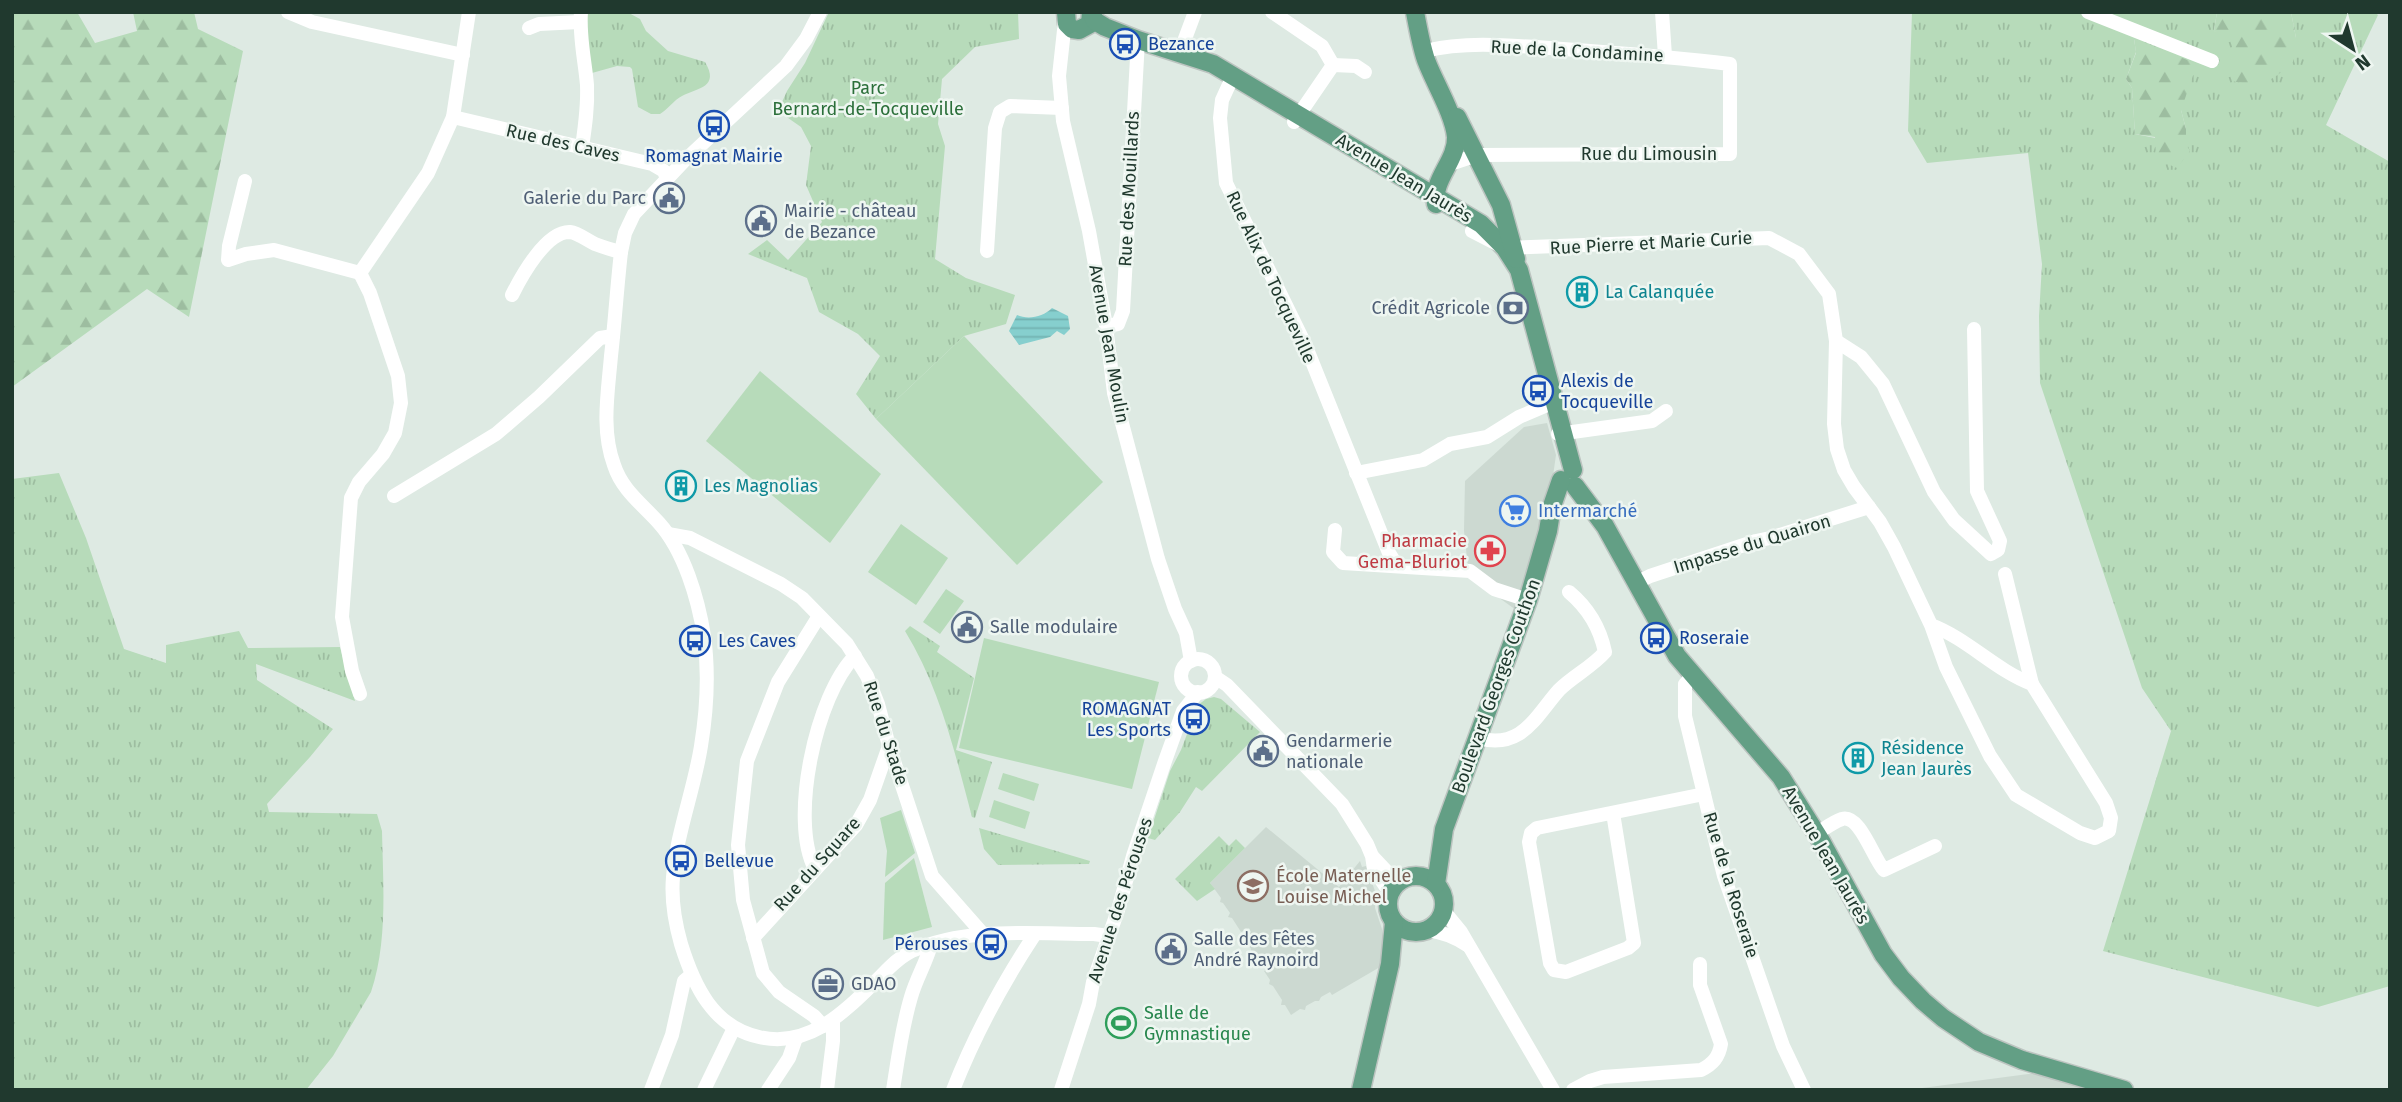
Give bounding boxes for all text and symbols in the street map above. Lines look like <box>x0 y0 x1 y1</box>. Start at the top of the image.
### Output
north arrow <box>2318 14 2388 84</box>
bus stop icon: Bezance <box>1108 27 1142 61</box>
place label: Bezance <box>1148 33 1215 55</box>
street label: Rue de la Condamine <box>1490 35 1664 67</box>
text: N <box>2351 49 2375 75</box>
park label: Parc Bernard-de-Tocqueville <box>772 77 964 120</box>
bus stop icon: Romagnat Mairie <box>697 109 731 143</box>
street label: Rue des Mouillards <box>1114 111 1144 267</box>
street label: Rue des Caves <box>504 119 622 167</box>
street label: Avenue Jean Jaurès <box>1332 129 1476 227</box>
street label: Rue du Limousin <box>1581 143 1717 165</box>
place label: Romagnat Mairie <box>645 145 783 167</box>
public building icon: Galerie du Parc <box>652 181 686 215</box>
place label: Galerie du Parc <box>523 187 646 209</box>
street label: Rue Alix de Tocqueville <box>1221 187 1321 367</box>
place label: Mairie - château de Bezance <box>784 200 917 243</box>
public building icon: Mairie - château de Bezance <box>744 204 778 238</box>
street label: Rue Pierre et Marie Curie <box>1549 227 1753 259</box>
street label: Avenue Jean Moulin <box>1084 263 1134 425</box>
building icon: La Calanquée <box>1565 275 1599 309</box>
place label: La Calanquée <box>1605 281 1714 303</box>
bank icon: Crédit Agricole <box>1496 291 1530 325</box>
place label: Crédit Agricole <box>1371 297 1490 319</box>
place label: Alexis de Tocqueville <box>1561 370 1653 413</box>
bus stop icon: Alexis de Tocqueville <box>1521 374 1555 408</box>
building icon: Les Magnolias <box>664 469 698 503</box>
place label: Les Magnolias <box>704 475 818 497</box>
supermarket icon: Intermarché <box>1498 494 1532 528</box>
place label: Intermarché <box>1538 500 1637 522</box>
street label: Impasse du Quairon <box>1671 510 1833 578</box>
place label: Pharmacie Gema-Bluriot <box>1358 530 1468 573</box>
pharmacy icon: Pharmacie Gema-Bluriot <box>1473 534 1507 568</box>
street label: Boulevard Georges Couthon <box>1447 576 1545 796</box>
public building icon: Salle modulaire <box>950 610 984 644</box>
place label: Salle modulaire <box>990 616 1118 638</box>
bus stop icon: Roseraie <box>1639 621 1673 655</box>
bus stop icon: Les Caves <box>678 624 712 658</box>
place label: Roseraie <box>1679 627 1749 649</box>
place label: Les Caves <box>718 630 796 652</box>
street label: Rue du Stade <box>859 678 913 788</box>
place label: ROMAGNAT Les Sports <box>1081 698 1172 741</box>
bus stop icon: ROMAGNAT Les Sports <box>1177 702 1211 736</box>
place label: Gendarmerie nationale <box>1286 730 1392 773</box>
public building icon: Gendarmerie nationale <box>1246 734 1280 768</box>
place label: Résidence Jean Jaurès <box>1881 737 1972 780</box>
building icon: Résidence Jean Jaurès <box>1841 741 1875 775</box>
street label: Avenue Jean Jaurès <box>1778 782 1874 928</box>
street label: Rue de la Roseraie <box>1698 809 1764 961</box>
street label: Rue du Square <box>769 812 865 916</box>
street label: Avenue des Pérouses <box>1083 815 1157 985</box>
bus stop icon: Bellevue <box>664 844 698 878</box>
place label: Bellevue <box>704 850 774 872</box>
place label: École Maternelle Louise Michel <box>1276 864 1411 908</box>
school or university icon: École Maternelle Louise Michel <box>1236 869 1270 903</box>
bus stop icon: Pérouses <box>974 927 1008 961</box>
place label: Salle des Fêtes André Raynoird <box>1194 928 1319 971</box>
public building icon: Salle des Fêtes André Raynoird <box>1154 932 1188 966</box>
place label: Pérouses <box>894 933 968 955</box>
office icon: GDAO <box>811 967 845 1001</box>
place label: GDAO <box>851 973 896 995</box>
place label: Salle de Gymnastique <box>1144 1002 1251 1045</box>
sports icon: Salle de Gymnastique <box>1104 1006 1138 1040</box>

